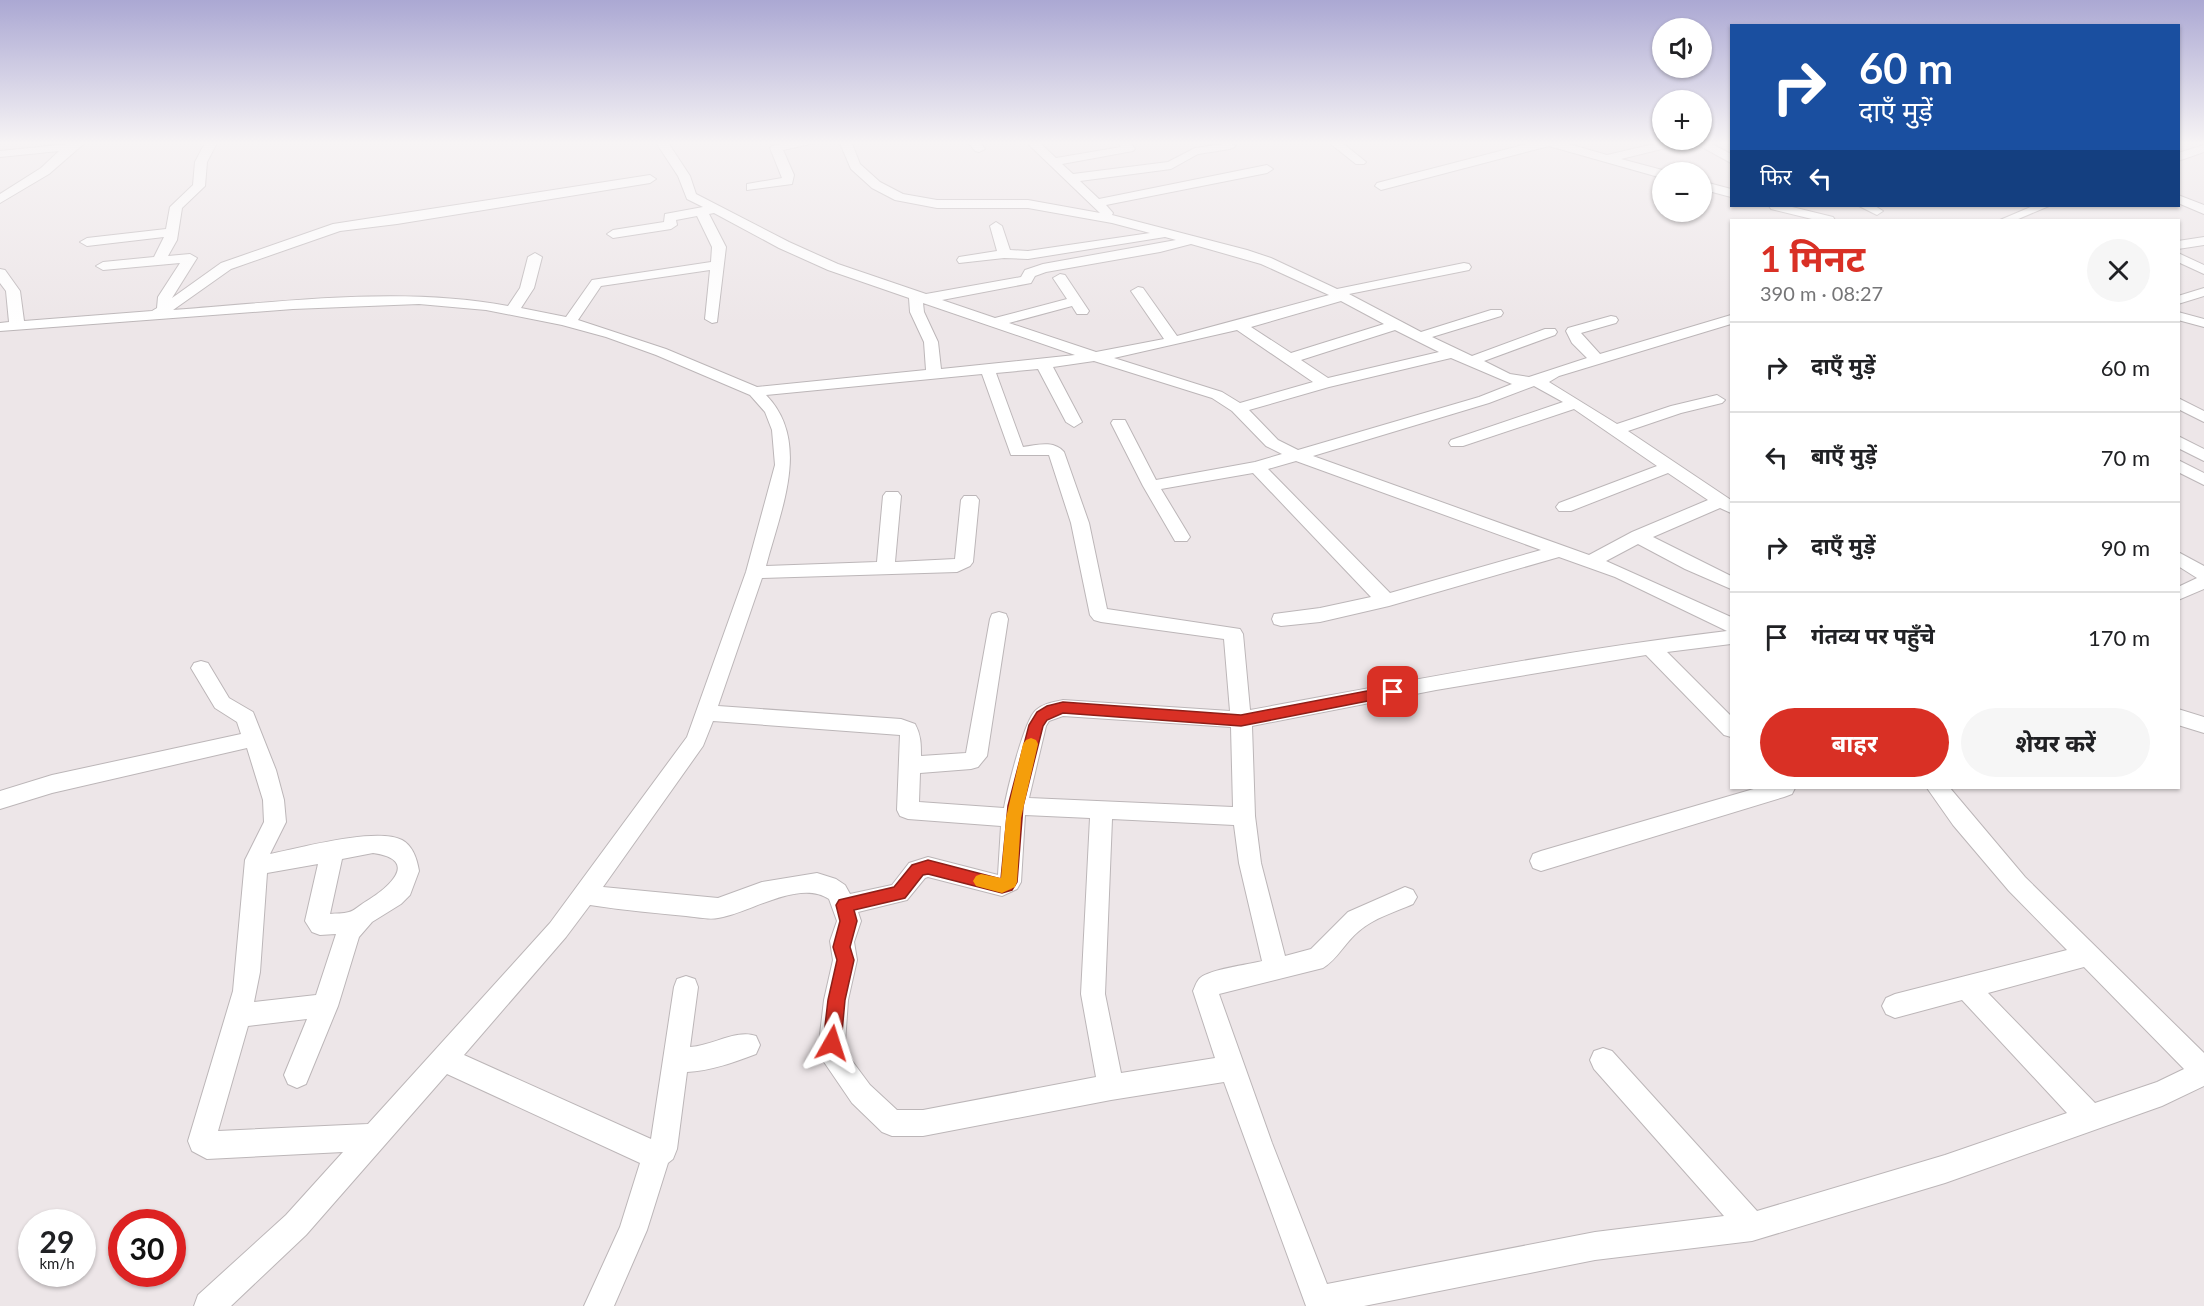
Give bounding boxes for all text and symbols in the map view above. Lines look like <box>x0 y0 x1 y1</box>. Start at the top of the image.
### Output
map controls <box>1652 18 1712 222</box>
button: sound <box>1652 18 1712 78</box>
text: 60 m <box>1859 43 1953 93</box>
icon: right <box>1760 48 1838 126</box>
button: + <box>1652 90 1712 150</box>
text: दाएँ मुड़ें <box>1859 94 1933 127</box>
button: − <box>1652 162 1712 222</box>
icon: left <box>1804 162 1837 195</box>
text: फिर <box>1760 163 1792 190</box>
text: 1 मिनट <box>1760 236 1865 280</box>
button: close <box>2087 239 2150 302</box>
text: 390 m · 08:27 <box>1760 281 1883 305</box>
icon: right <box>1760 351 1793 384</box>
text: दाएँ मुड़ें <box>1811 352 1875 379</box>
text: 60 m <box>2101 354 2150 381</box>
icon: left <box>1760 441 1793 474</box>
text: बाएँ मुड़ें <box>1811 442 1877 469</box>
text: 70 m <box>2101 444 2150 471</box>
icon: right <box>1760 531 1793 564</box>
text: दाएँ मुड़ें <box>1811 532 1875 559</box>
text: 90 m <box>2101 534 2150 561</box>
icon: arrive <box>1760 621 1793 654</box>
text: गंतव्य पर पहुँचे <box>1811 622 1935 649</box>
text: 170 m <box>2088 624 2150 651</box>
pin <box>1367 666 1418 717</box>
icon: arrive <box>1376 675 1409 708</box>
button: बाहर <box>1760 708 1949 777</box>
button: शेयर करें <box>1961 708 2150 777</box>
position arrow <box>800 1011 864 1075</box>
speed limit sign: 30 <box>108 1209 186 1287</box>
text: 29 <box>40 1223 74 1259</box>
text: km/h <box>39 1254 75 1272</box>

